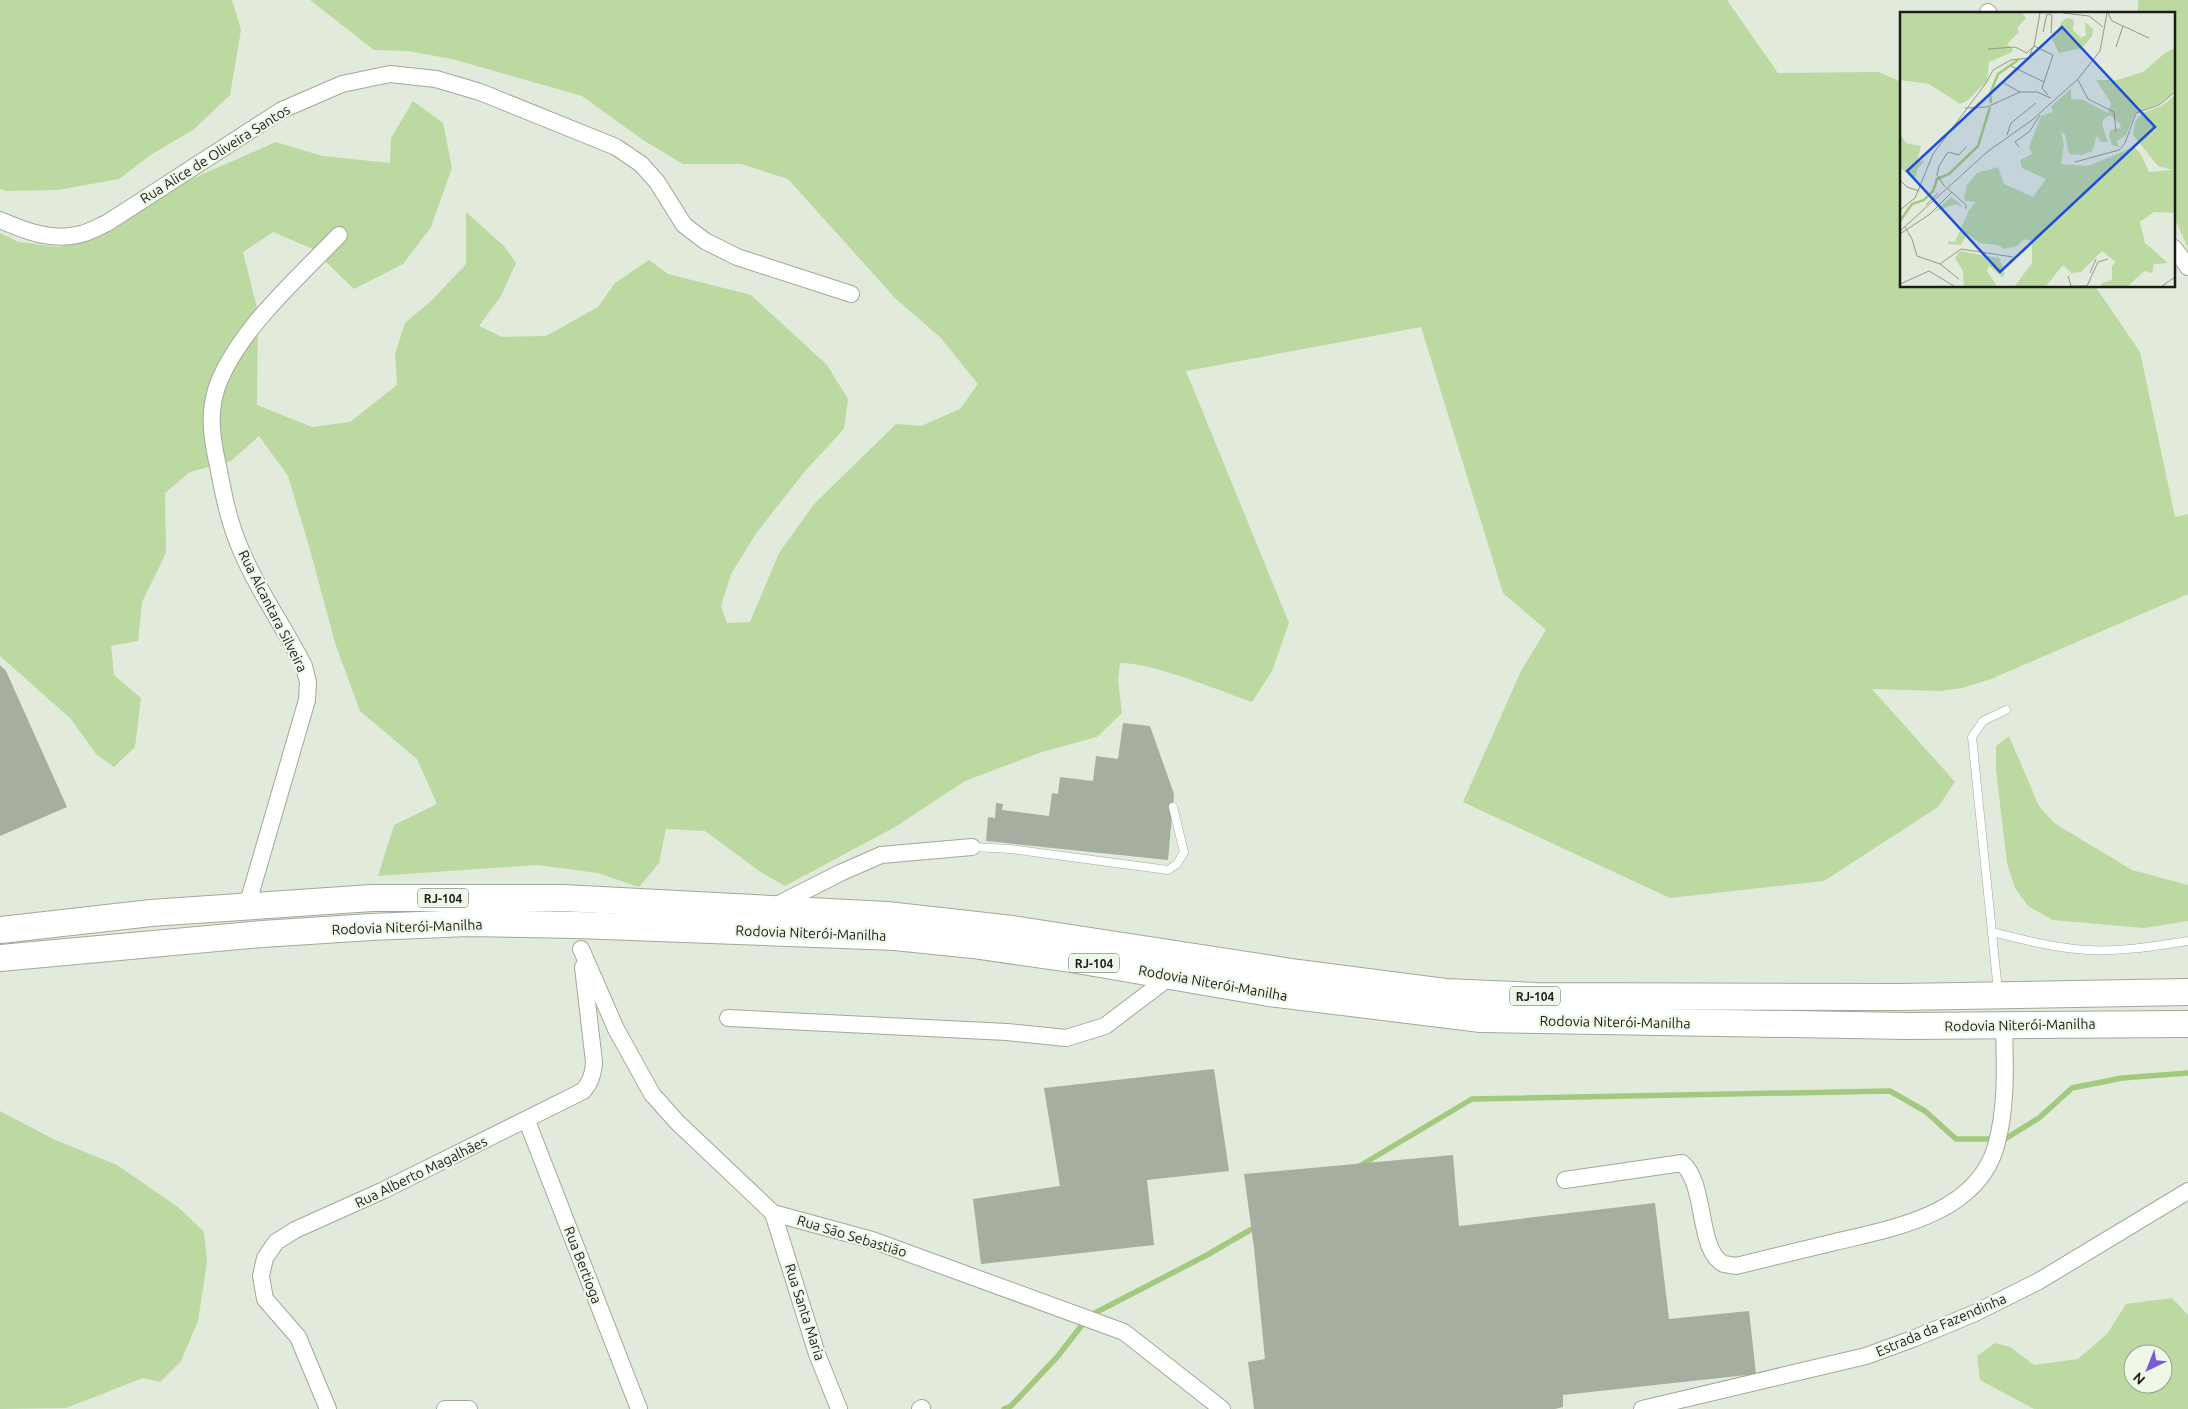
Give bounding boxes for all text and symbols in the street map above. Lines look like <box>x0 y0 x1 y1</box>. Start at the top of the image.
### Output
inset map <box>1900 12 2176 288</box>
street label: Rua Alice de Oliveira Santos <box>137 101 293 207</box>
street label: Rua Alcantara Silveira <box>235 547 311 675</box>
road number: RJ-104 <box>418 888 468 908</box>
street label: Rodovia Niterói-Manilha <box>331 916 483 938</box>
street label: Rodovia Niterói-Manilha <box>735 922 887 944</box>
road number: RJ-104 <box>1069 954 1119 972</box>
street label: Rodovia Niterói-Manilha <box>1137 962 1289 1004</box>
road number: RJ-104 <box>1510 986 1560 1006</box>
street label: Rodovia Niterói-Manilha <box>1539 1013 1691 1031</box>
street label: Rodovia Niterói-Manilha <box>1944 1016 2096 1034</box>
street label: Rua Alberto Magalhães <box>352 1133 490 1211</box>
street label: Rua São Sebastião <box>795 1212 909 1260</box>
street label: Rua Bertioga <box>561 1224 605 1306</box>
street label: Rua Santa Maria <box>782 1262 828 1362</box>
street label: Estrada da Fazendinha <box>1873 1290 2009 1360</box>
north arrow <box>2123 1344 2173 1394</box>
text: N <box>2130 1369 2148 1388</box>

